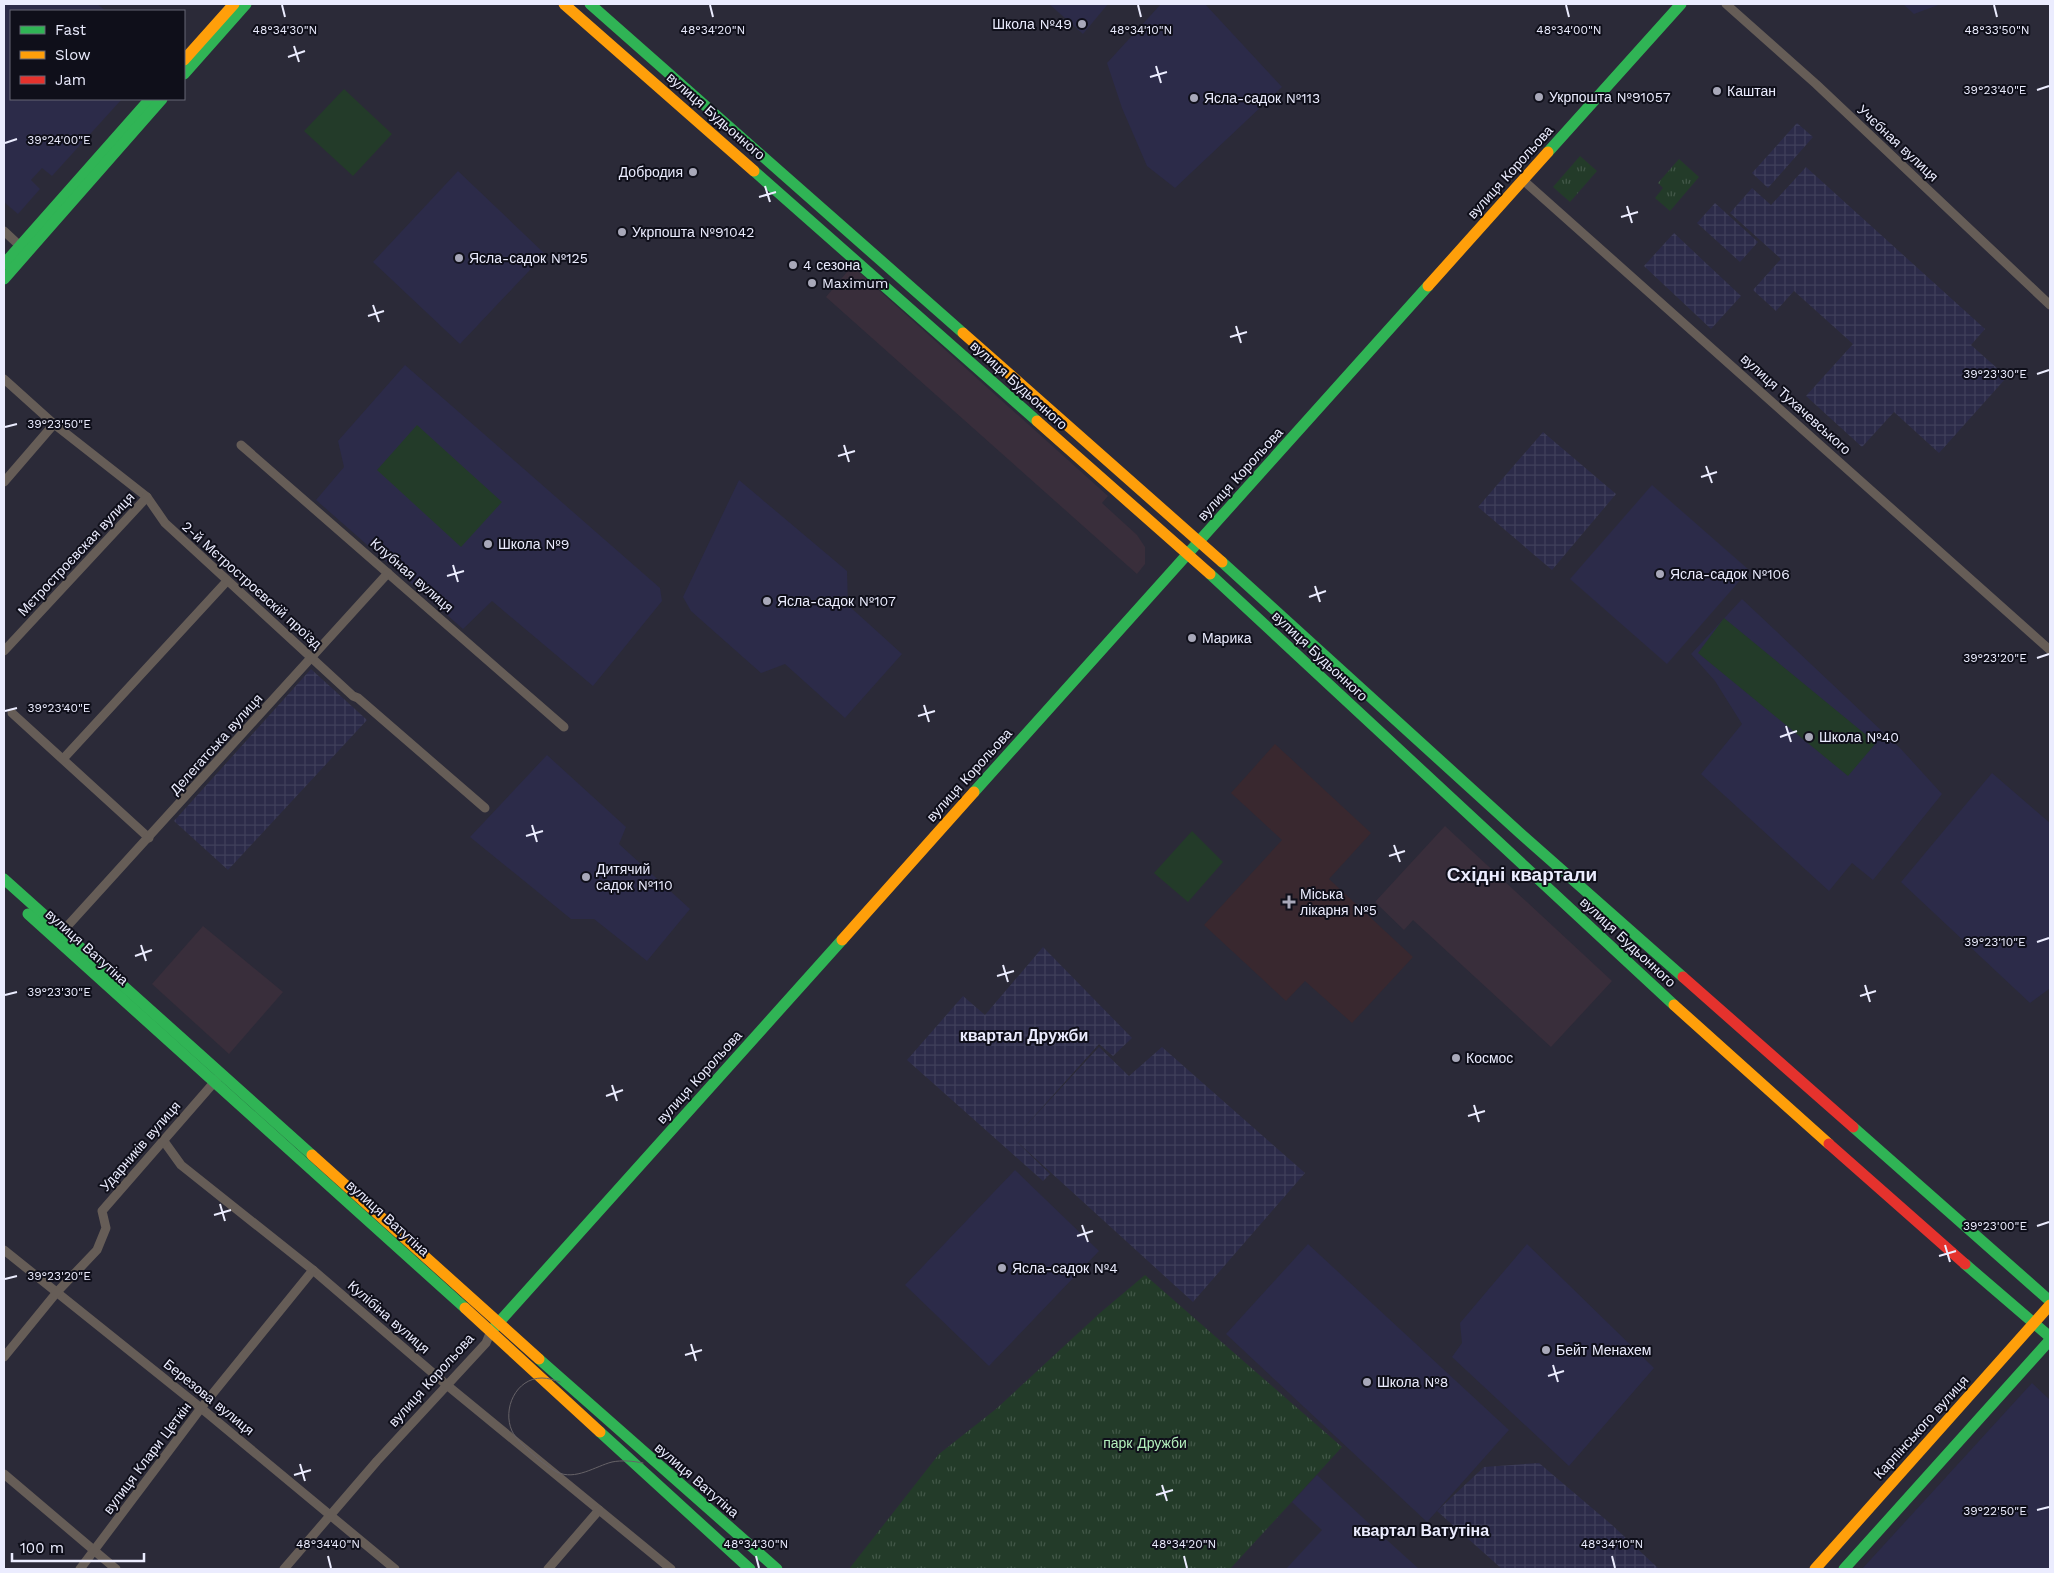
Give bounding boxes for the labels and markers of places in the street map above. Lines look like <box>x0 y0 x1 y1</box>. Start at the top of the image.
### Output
place label: Школа №49 <box>992 16 1072 32</box>
marker: Школа №49 <box>1076 18 1088 30</box>
place label: Каштан <box>1727 83 1776 99</box>
marker: Каштан <box>1711 85 1723 97</box>
place label: Укрпошта №91057 <box>1549 89 1671 105</box>
place label: Ясла-садок №113 <box>1204 90 1320 106</box>
marker: Укрпошта №91057 <box>1533 91 1545 103</box>
marker: Ясла-садок №113 <box>1188 92 1200 104</box>
place label: Добродия <box>619 164 683 180</box>
marker: Добродия <box>687 166 699 178</box>
place label: Укрпошта №91042 <box>632 224 754 240</box>
marker: Укрпошта №91042 <box>616 226 628 238</box>
place label: Ясла-садок №125 <box>469 250 588 266</box>
marker: Ясла-садок №125 <box>453 252 465 264</box>
place label: 4 сезона <box>803 257 861 273</box>
marker: 4 сезона <box>787 259 799 271</box>
place label: Maximum <box>822 275 888 291</box>
marker: Maximum <box>806 277 818 289</box>
place label: Школа №9 <box>498 536 569 552</box>
marker: Школа №9 <box>482 538 494 550</box>
place label: Ясла-садок №106 <box>1670 566 1790 582</box>
marker: Ясла-садок №106 <box>1654 568 1666 580</box>
place label: Ясла-садок №107 <box>777 593 896 609</box>
marker: Ясла-садок №107 <box>761 595 773 607</box>
place label: Марика <box>1202 630 1252 646</box>
marker: Марика <box>1186 632 1198 644</box>
place label: Школа №40 <box>1819 729 1899 745</box>
marker: Школа №40 <box>1803 731 1815 743</box>
place label: Дитячий садок №110 <box>596 861 673 893</box>
marker: Дитячий садок №110 <box>580 871 592 883</box>
place label: Міська лікарня №5 <box>1300 886 1377 918</box>
marker: Міська лікарня №5 <box>1282 895 1296 909</box>
place label: Космос <box>1466 1050 1513 1066</box>
marker: Космос <box>1450 1052 1462 1064</box>
place label: Ясла-садок №4 <box>1012 1260 1118 1276</box>
marker: Ясла-садок №4 <box>996 1262 1008 1274</box>
place label: Бейт Менахем <box>1556 1342 1651 1358</box>
marker: Бейт Менахем <box>1540 1344 1552 1356</box>
place label: Школа №8 <box>1377 1374 1448 1390</box>
marker: Школа №8 <box>1361 1376 1373 1388</box>

